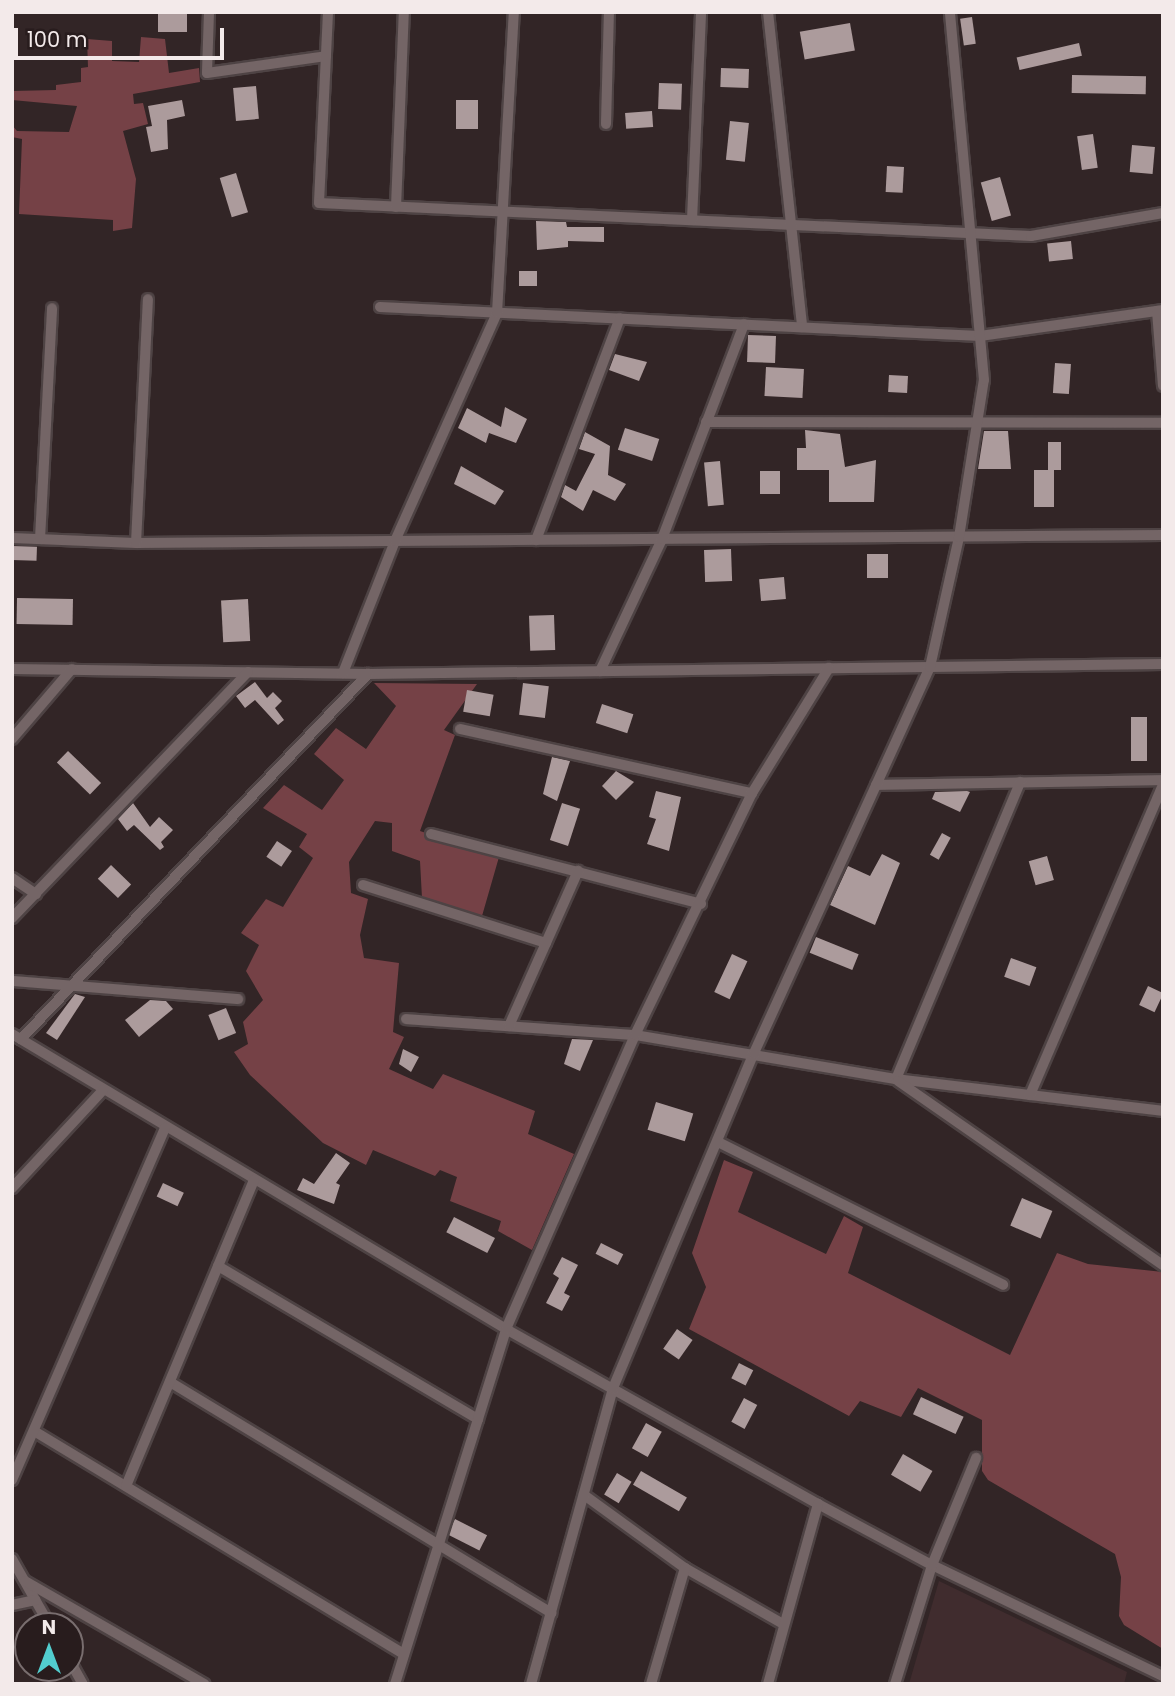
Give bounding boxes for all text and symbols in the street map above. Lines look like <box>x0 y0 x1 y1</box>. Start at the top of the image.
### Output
scale bar <box>18 14 228 58</box>
text: 100 m <box>27 25 87 54</box>
north arrow <box>14 1612 84 1682</box>
text: N <box>42 1614 56 1641</box>

